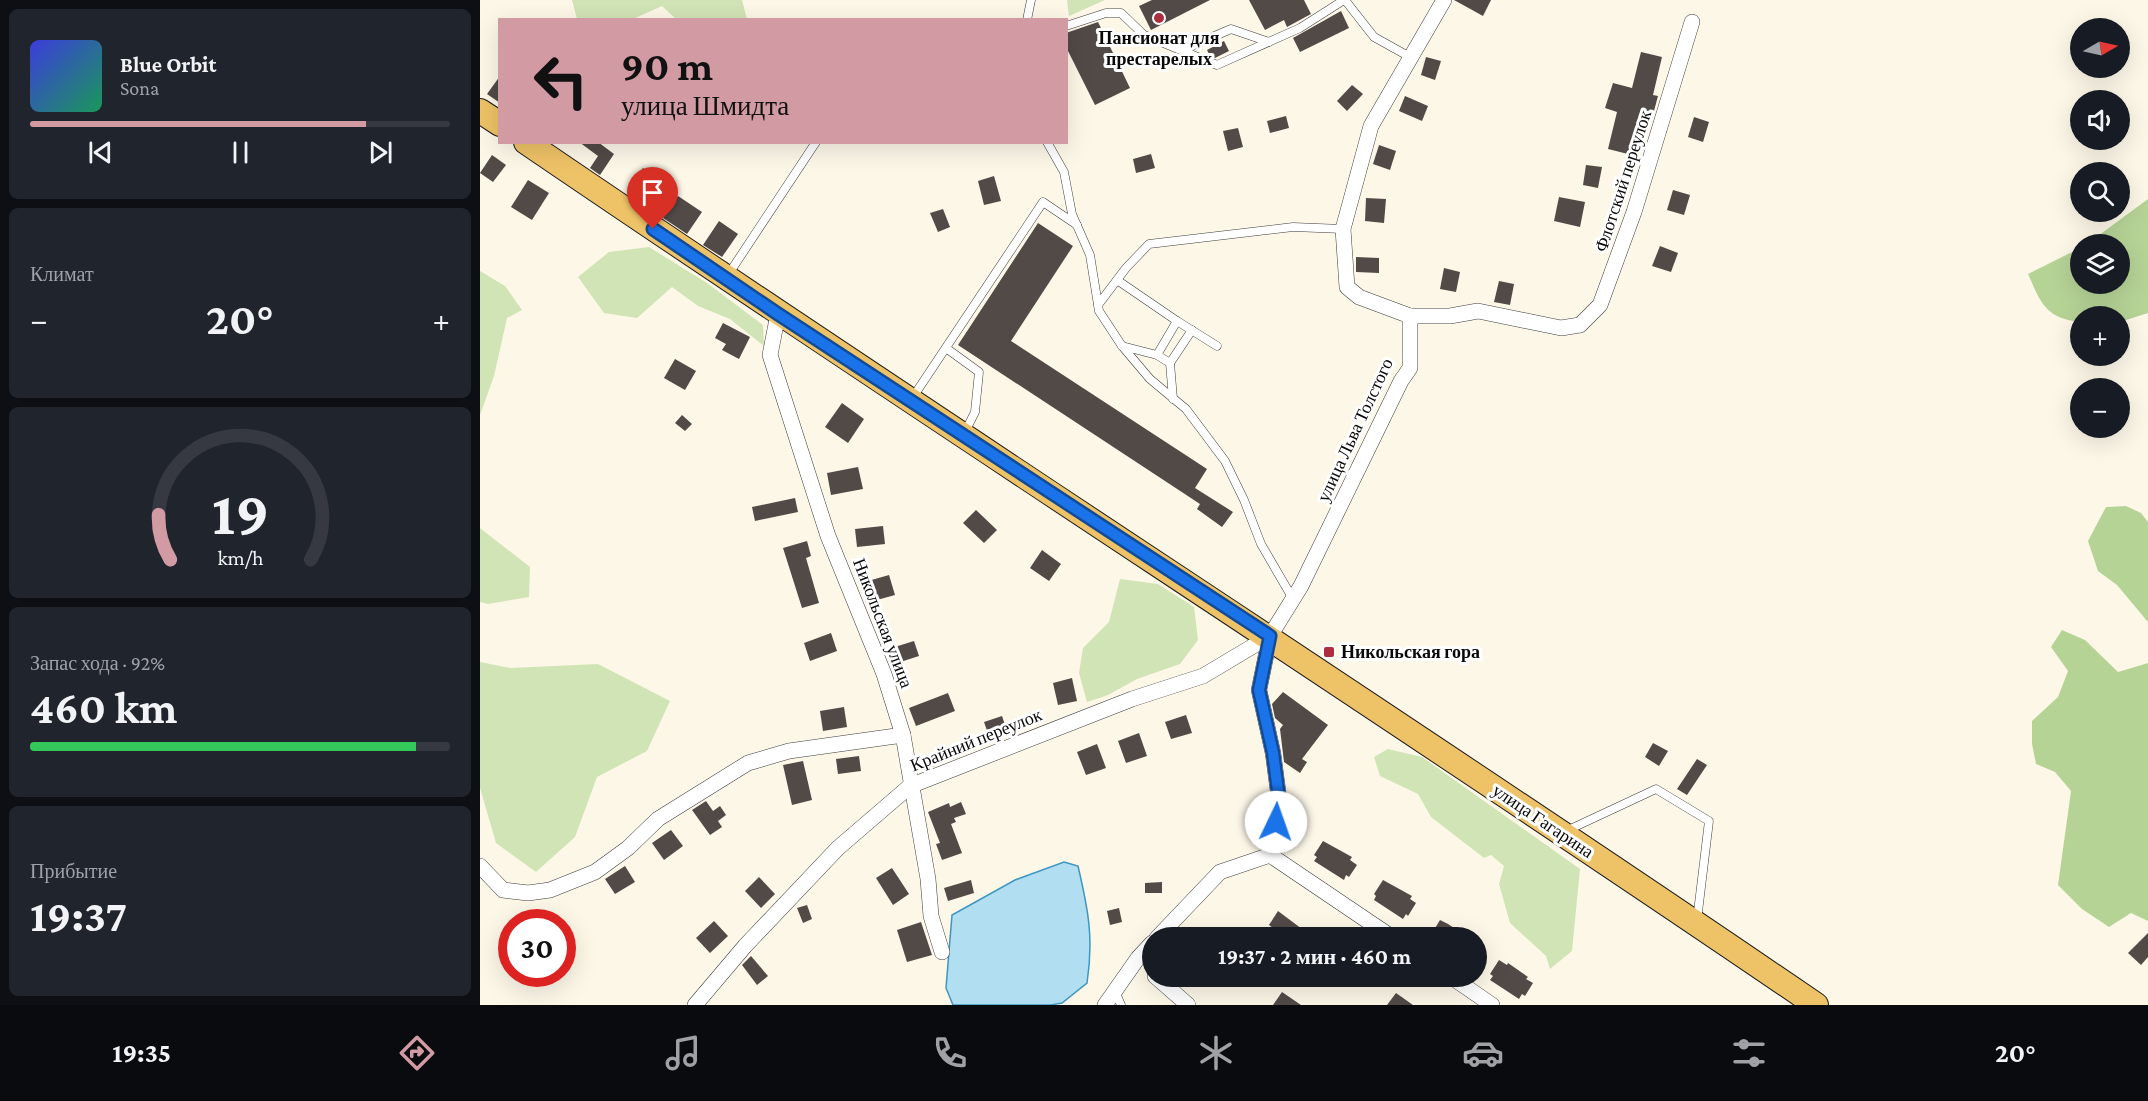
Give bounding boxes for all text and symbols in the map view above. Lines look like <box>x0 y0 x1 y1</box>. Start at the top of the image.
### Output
marker: Пансионат для престарелых <box>1152 11 1166 25</box>
north arrow <box>2070 18 2130 78</box>
map controls <box>2070 18 2130 438</box>
place label: Пансионат для престарелых <box>1099 28 1220 69</box>
icon: left <box>522 42 600 120</box>
text: 90 m <box>621 42 713 89</box>
text: Blue Orbit <box>120 52 216 77</box>
text: Sona <box>120 77 159 99</box>
button: sound <box>2070 90 2130 150</box>
text: улица Шмидта <box>621 91 789 121</box>
street label: Флотский переулок <box>1591 107 1655 254</box>
icon: previous <box>84 136 117 169</box>
icon: pause <box>224 136 257 169</box>
icon: next <box>364 136 397 169</box>
button: search <box>2070 162 2130 222</box>
pin <box>627 167 678 229</box>
icon: arrive <box>636 176 669 209</box>
button: layers <box>2070 234 2130 294</box>
text: Климат <box>30 263 94 285</box>
text: 20° <box>206 294 274 344</box>
text: − <box>30 301 47 338</box>
text: + <box>433 301 450 338</box>
button: + <box>2070 306 2130 366</box>
street label: улица Льва Толстого <box>1313 355 1397 505</box>
button: − <box>2070 378 2130 438</box>
text: 19 <box>211 478 269 547</box>
text: km/h <box>217 546 264 570</box>
street label: Никольская улица <box>849 555 917 691</box>
place label: Никольская гора <box>1341 642 1480 662</box>
marker: Никольская гора <box>1322 645 1336 659</box>
text: Запас хода · 92% <box>30 652 165 674</box>
text: 460 km <box>30 683 177 733</box>
street label: Крайний переулок <box>907 704 1045 775</box>
street label: улица Гагарина <box>1489 780 1597 862</box>
position arrow <box>1244 790 1308 854</box>
text: Прибытие <box>30 860 117 882</box>
text: 19:37 <box>30 891 127 941</box>
speed limit sign: 30 <box>498 909 576 987</box>
text: 19:37 · 2 мин · 460 m <box>1218 944 1411 969</box>
icon: directions <box>396 1032 438 1074</box>
icon: music <box>662 1032 704 1074</box>
icon: phone <box>929 1032 971 1074</box>
icon: climate <box>1195 1032 1237 1074</box>
icon: car <box>1462 1032 1504 1074</box>
icon: filters <box>1728 1032 1770 1074</box>
text: 19:35 <box>112 1038 171 1068</box>
text: 20° <box>1995 1038 2036 1068</box>

